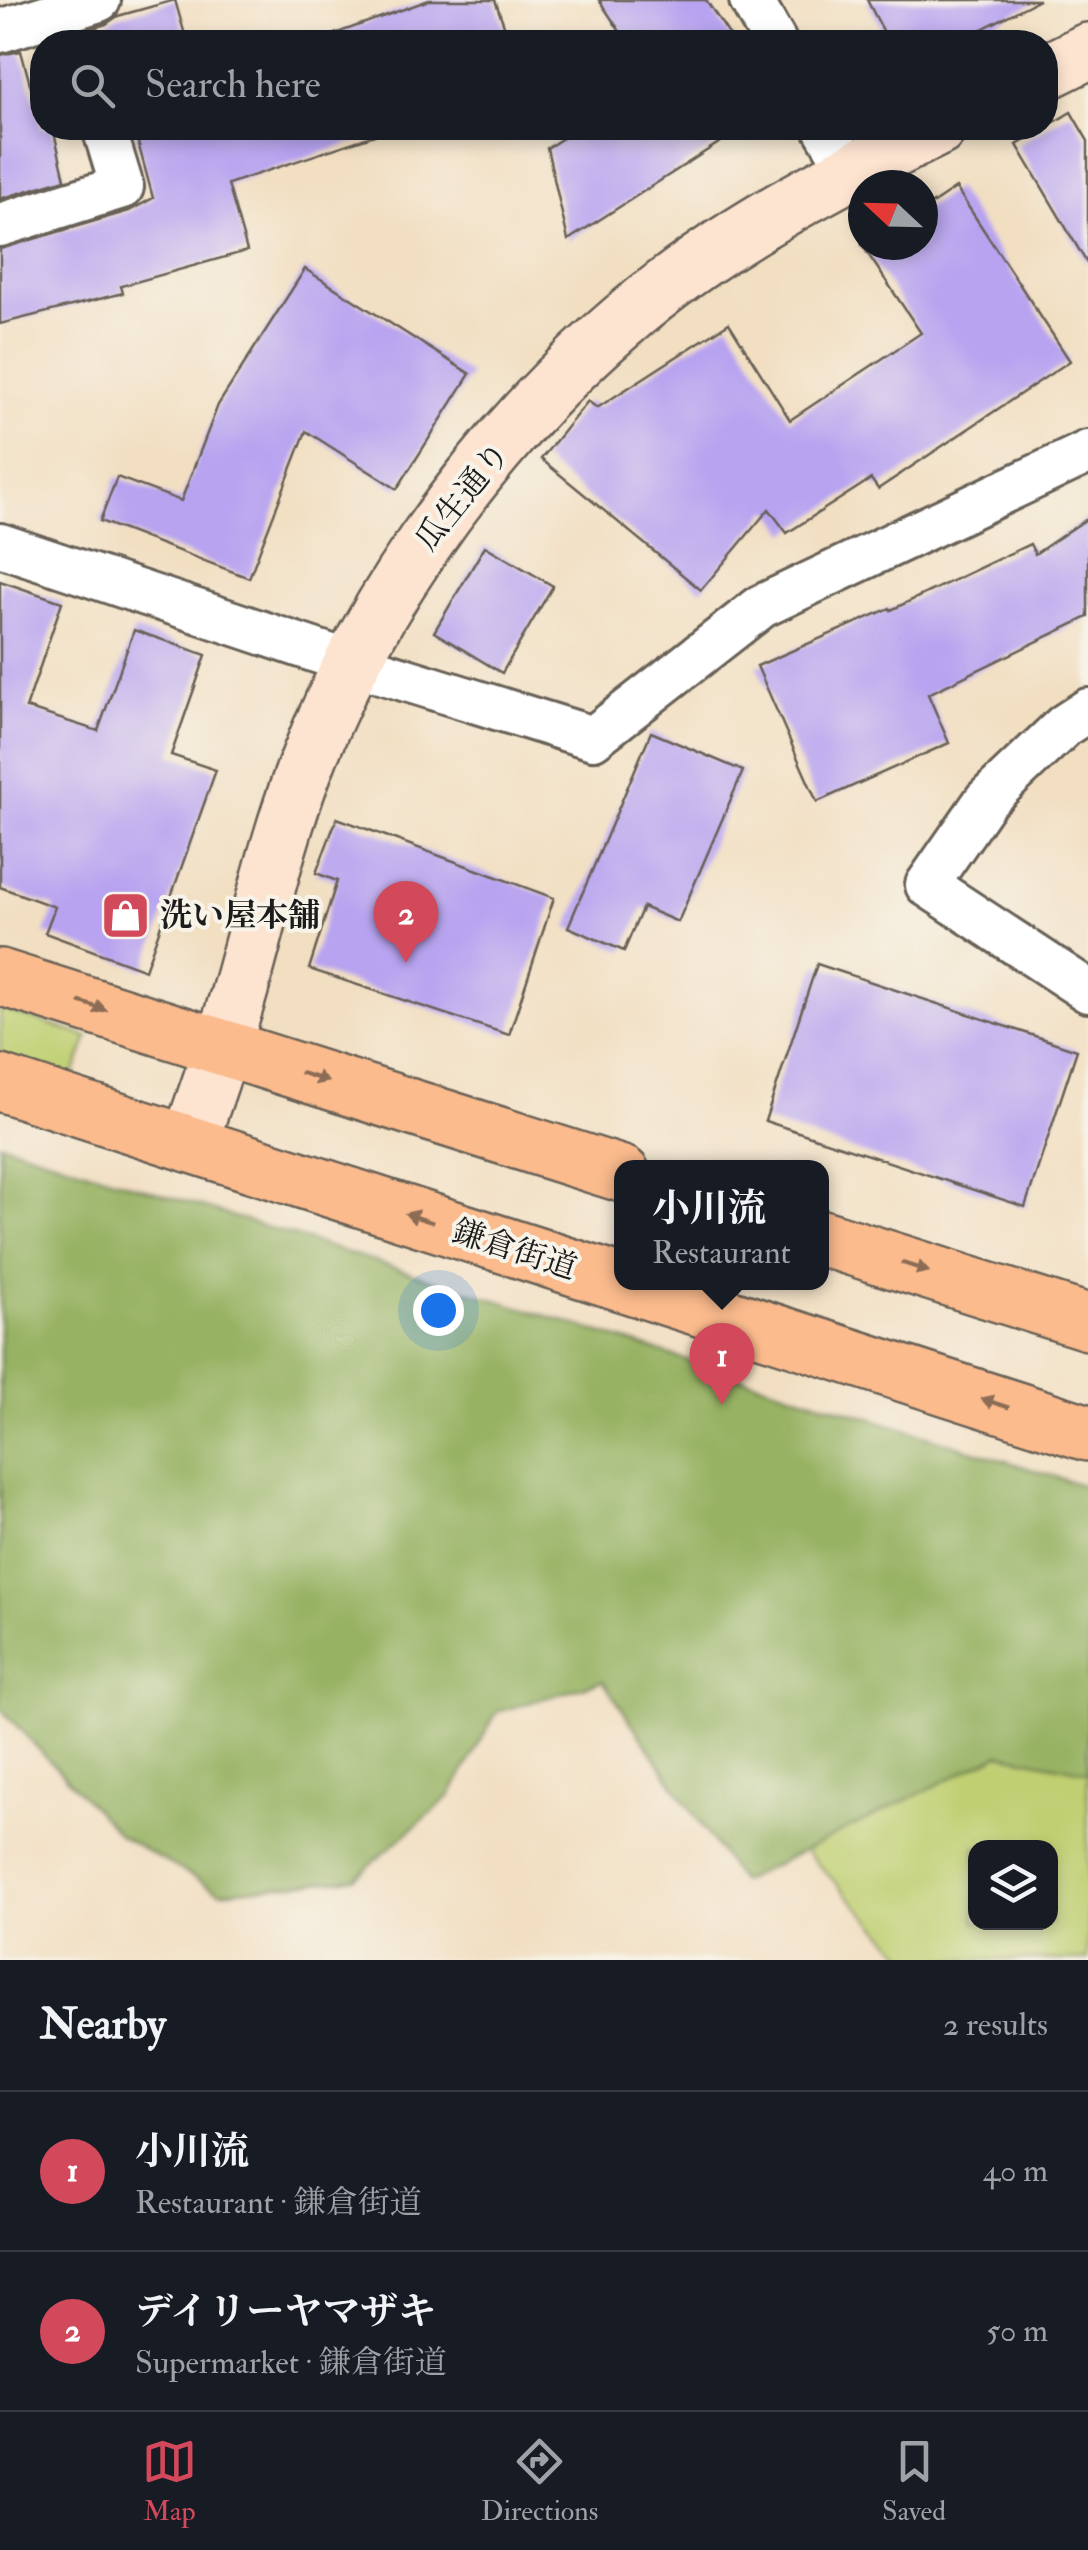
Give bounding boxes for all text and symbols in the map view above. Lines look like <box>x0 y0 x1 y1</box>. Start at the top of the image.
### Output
search box <box>30 30 1058 140</box>
icon: search <box>65 58 120 113</box>
text: Search here <box>145 61 321 109</box>
north arrow <box>848 170 938 260</box>
street label: 瓜生通り <box>407 434 519 559</box>
pin: 2 <box>374 880 438 963</box>
shop icon: 洗い屋本舗 <box>99 889 151 941</box>
place label: 洗い屋本舗 <box>160 896 320 936</box>
one-way arrow <box>78 1000 108 1015</box>
one-way arrow <box>299 1070 330 1085</box>
popup <box>614 1160 829 1290</box>
text: 小川流 <box>652 1185 766 1233</box>
one-way arrow <box>403 1210 434 1225</box>
street label: 鎌倉街道 <box>448 1211 582 1289</box>
text: Restaurant <box>652 1233 791 1273</box>
one-way arrow <box>900 1260 931 1275</box>
your location <box>413 1285 464 1336</box>
pin: 1 <box>690 1322 754 1405</box>
one-way arrow <box>979 1395 1010 1410</box>
map controls <box>968 1840 1058 1930</box>
button: layers <box>968 1840 1058 1930</box>
text: Nearby <box>40 1999 166 2051</box>
text: 2 results <box>943 2005 1048 2045</box>
text: 小川流 <box>135 2128 249 2176</box>
text: 1 <box>67 2151 78 2191</box>
text: 40 m <box>983 2151 1048 2191</box>
text: Restaurant · 鎌倉街道 <box>135 2183 422 2223</box>
text: デイリーヤマザキ <box>135 2288 436 2336</box>
text: 2 <box>64 2311 81 2351</box>
text: 50 m <box>986 2311 1048 2351</box>
text: Supermarket · 鎌倉街道 <box>135 2343 447 2383</box>
tab: Map <box>142 2434 197 2529</box>
tab: Directions <box>481 2434 598 2529</box>
tab: Saved <box>882 2434 946 2529</box>

